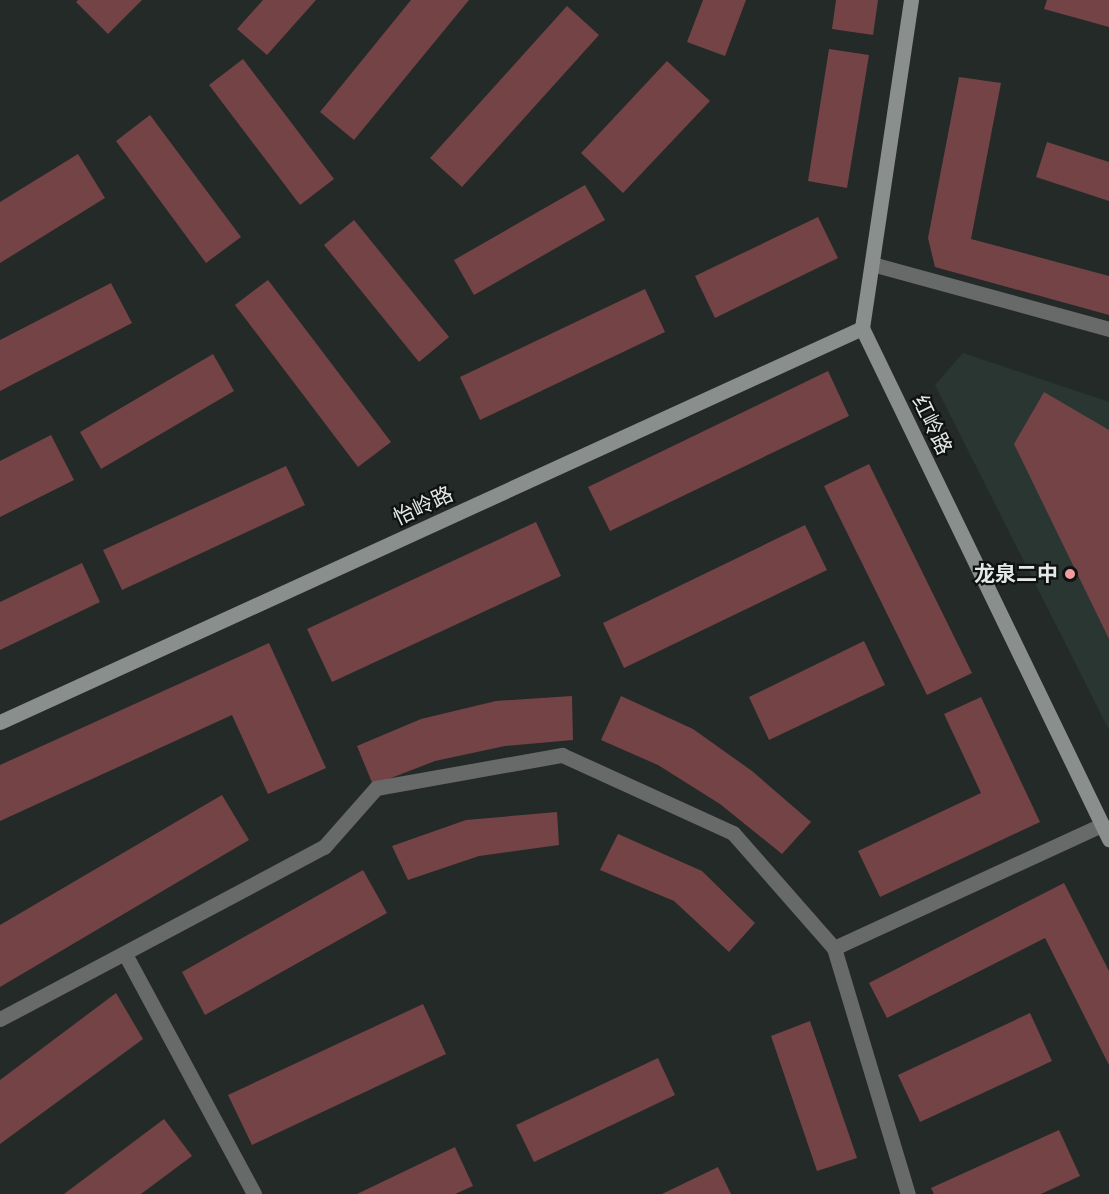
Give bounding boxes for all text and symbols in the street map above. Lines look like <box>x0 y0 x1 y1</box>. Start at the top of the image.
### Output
street label: 红岭路 <box>907 391 957 459</box>
street label: 怡岭路 <box>389 481 457 531</box>
place label: 龙泉二中 <box>974 561 1058 587</box>
marker: 龙泉二中 <box>1063 567 1077 581</box>

